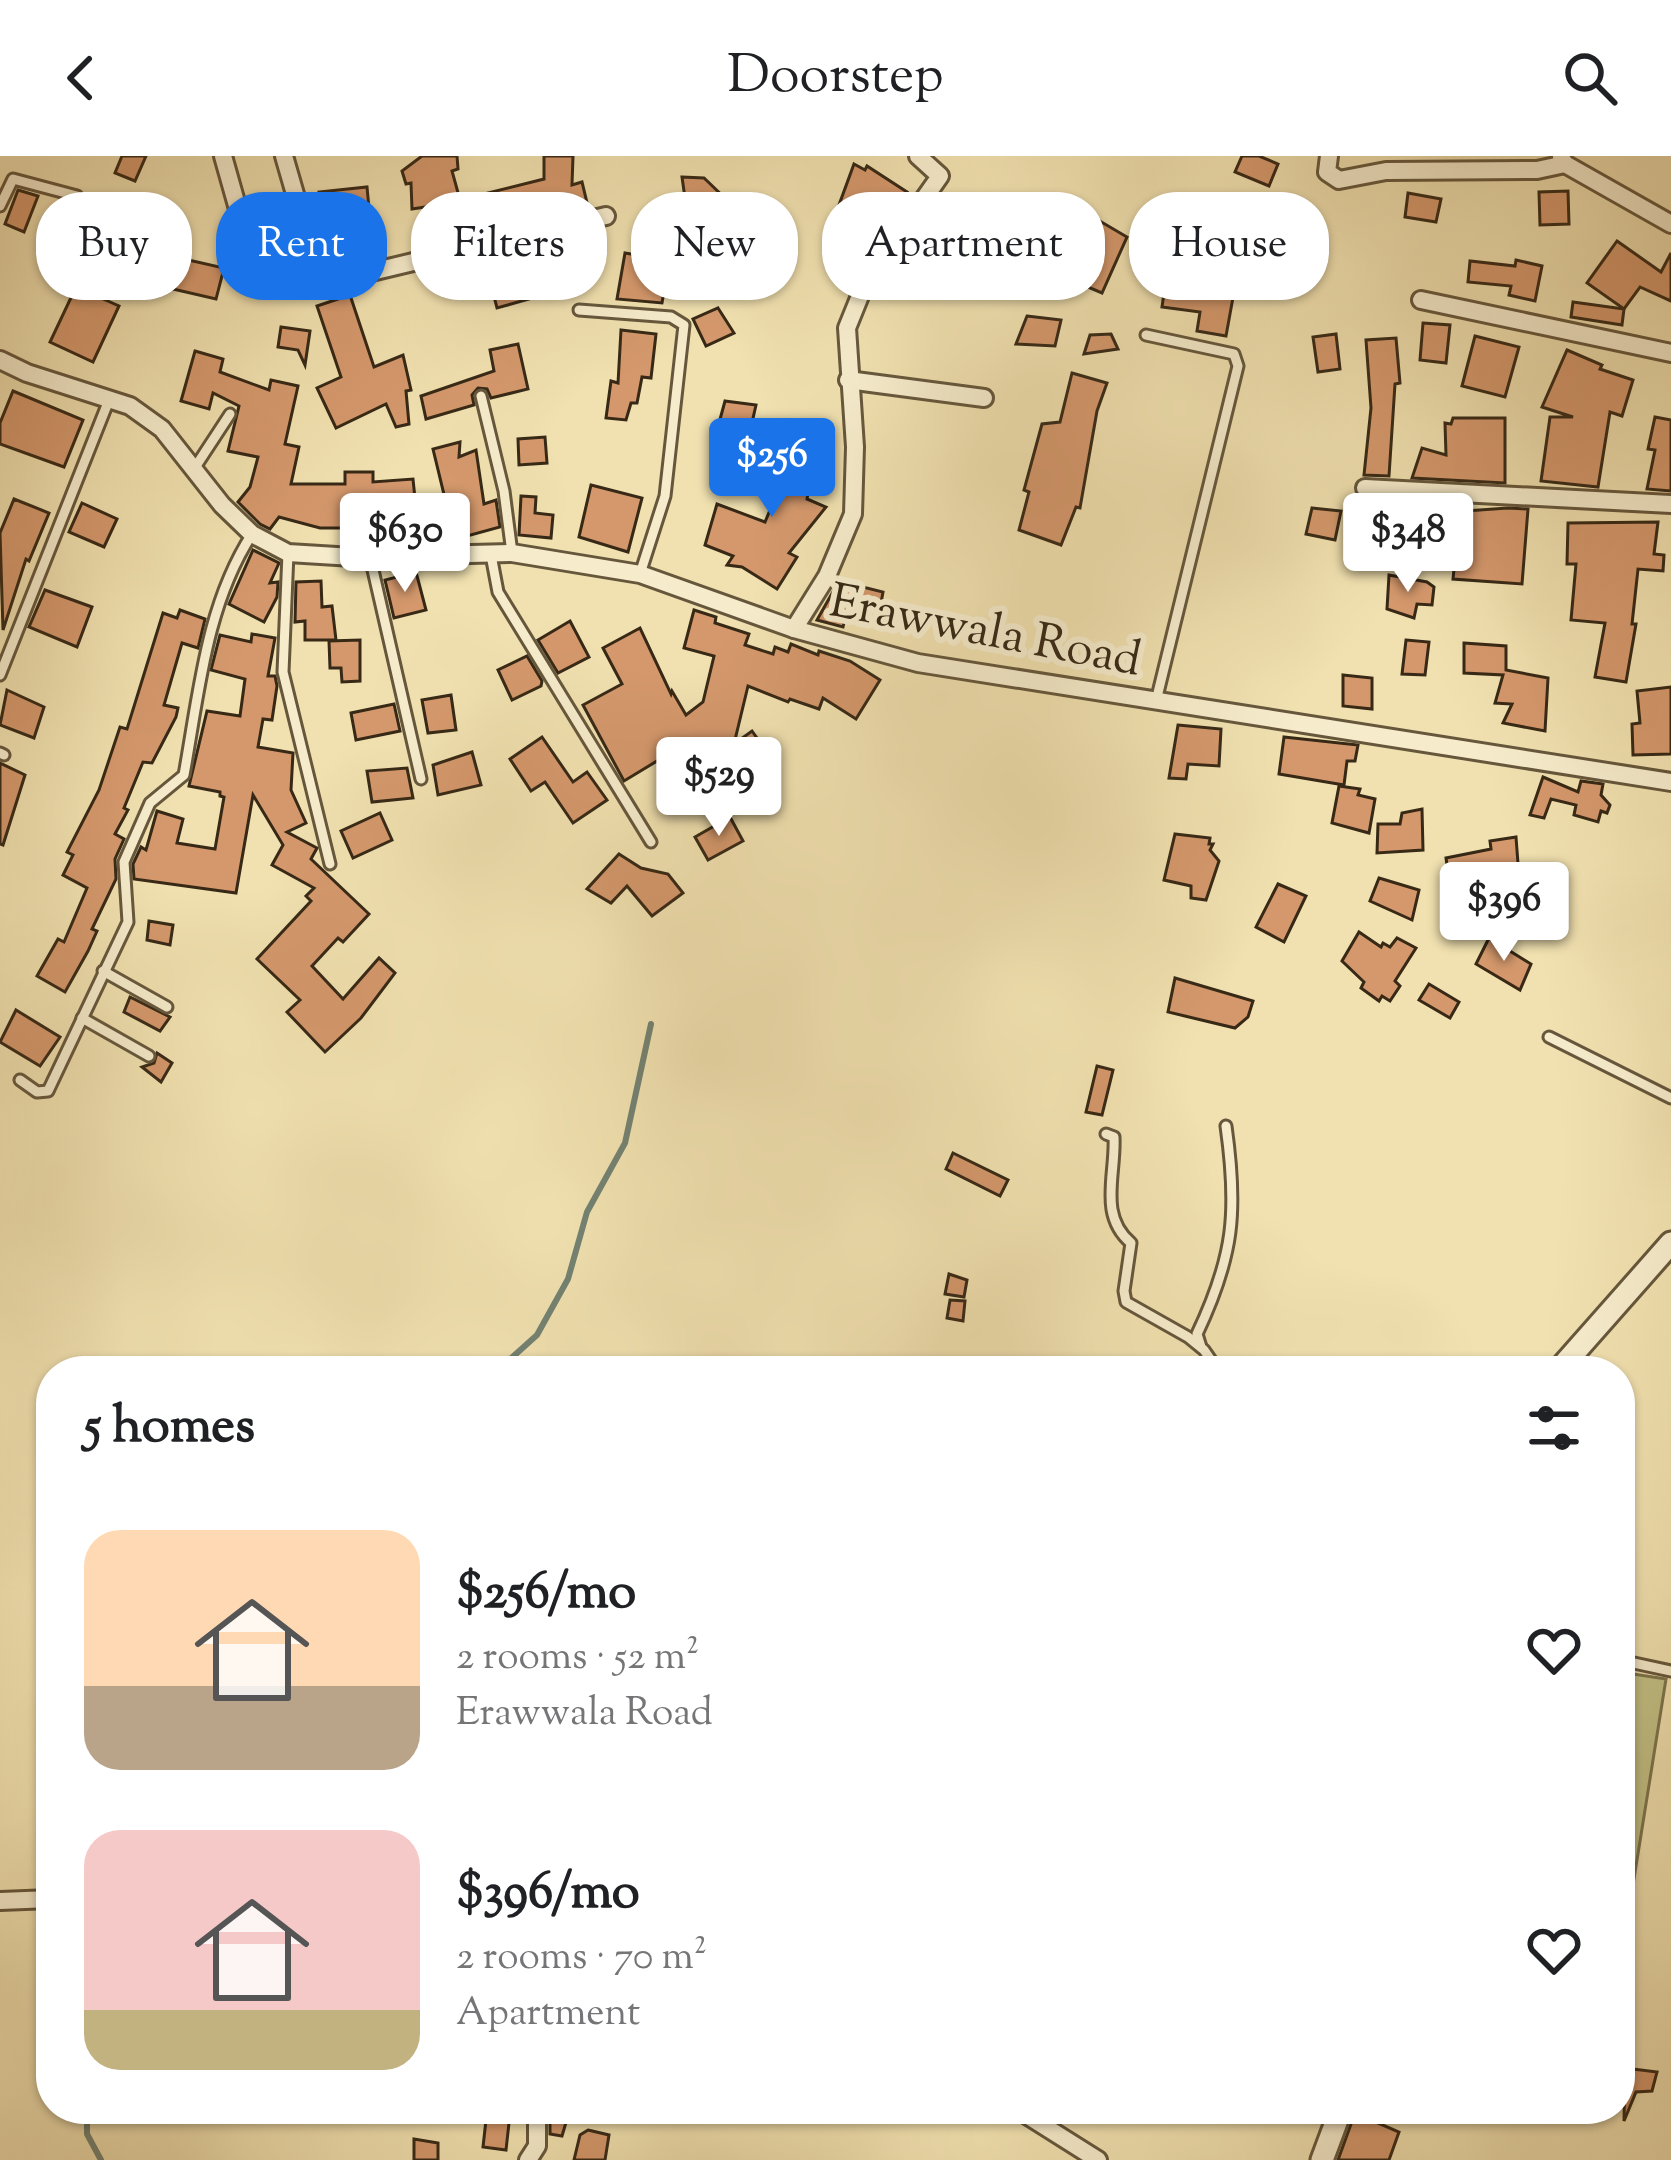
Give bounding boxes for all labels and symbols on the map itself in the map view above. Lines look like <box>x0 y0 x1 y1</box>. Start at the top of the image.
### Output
pin: $256 <box>701 418 843 520</box>
pin: $630 <box>334 493 476 595</box>
pin: $348 <box>1337 493 1479 595</box>
street label: Erawwala Road <box>823 569 1147 697</box>
pin: $529 <box>648 737 790 839</box>
pin: $396 <box>1433 862 1575 964</box>

